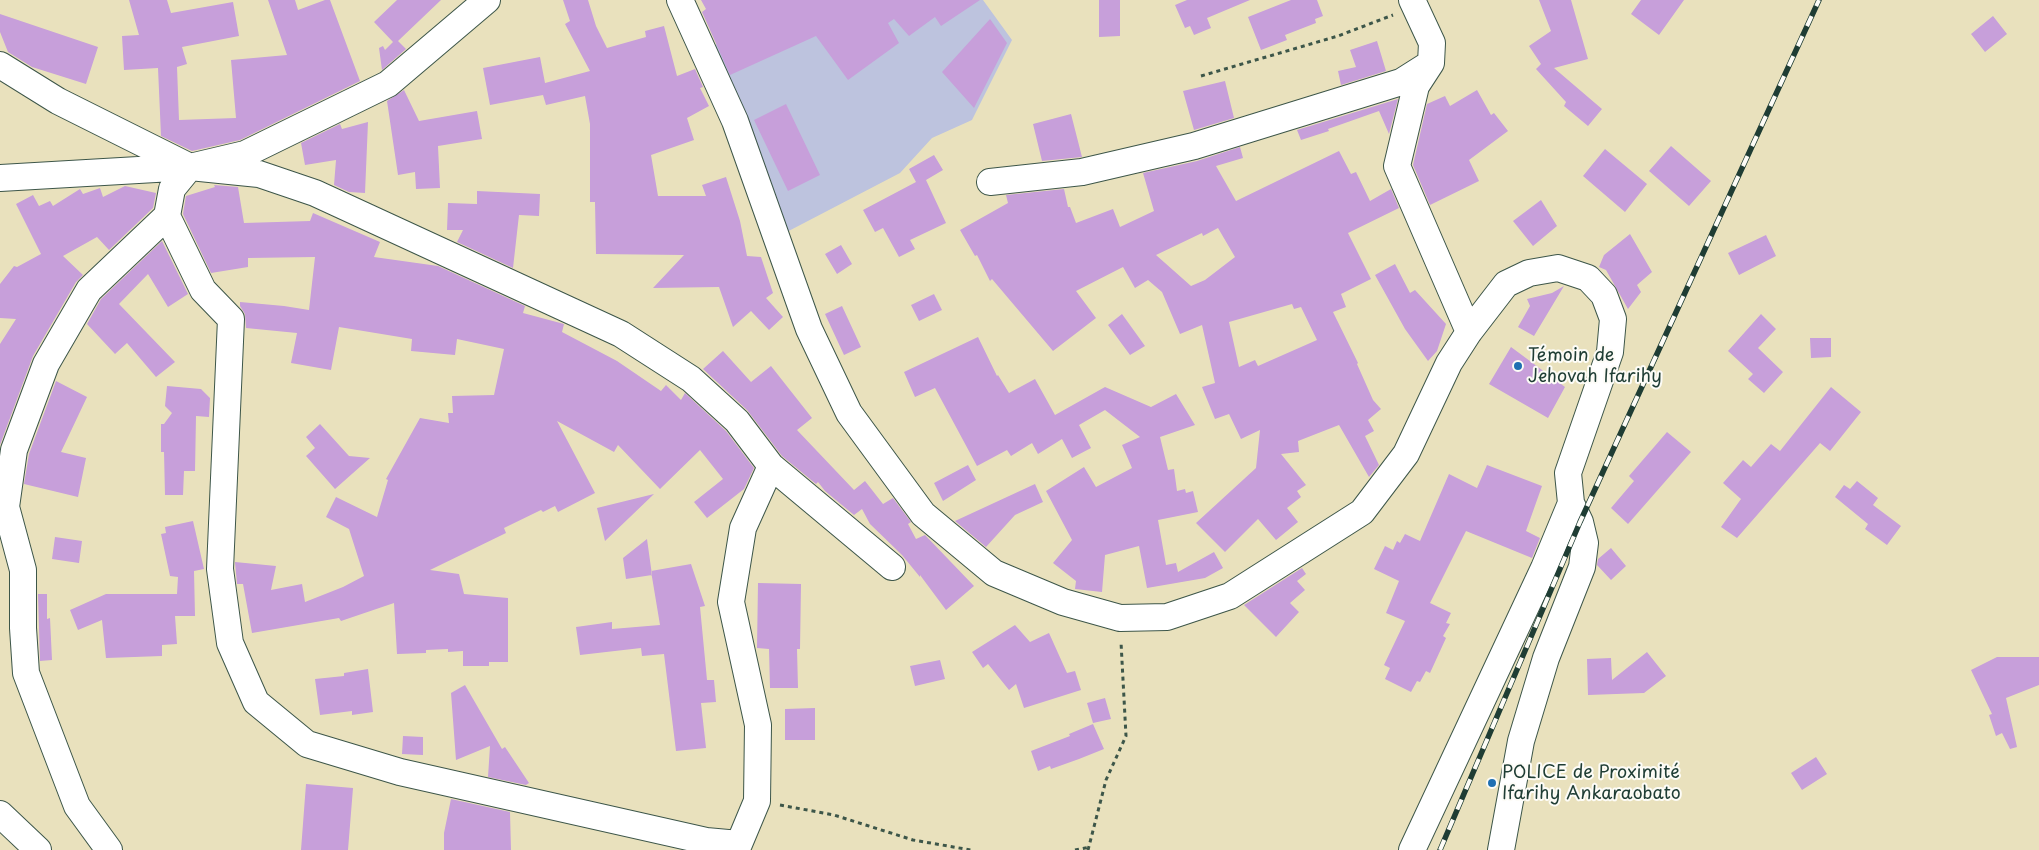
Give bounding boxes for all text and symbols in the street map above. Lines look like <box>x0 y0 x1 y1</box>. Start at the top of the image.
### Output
place label: Témoin de Jehovah Ifarihy <box>1528 345 1662 388</box>
marker: Témoin de Jehovah Ifarihy <box>1512 360 1524 372</box>
place label: POLICE de Proximité Ifarihy Ankaraobato <box>1502 762 1681 804</box>
marker: POLICE de Proximité Ifarihy Ankaraobato <box>1486 777 1498 789</box>

